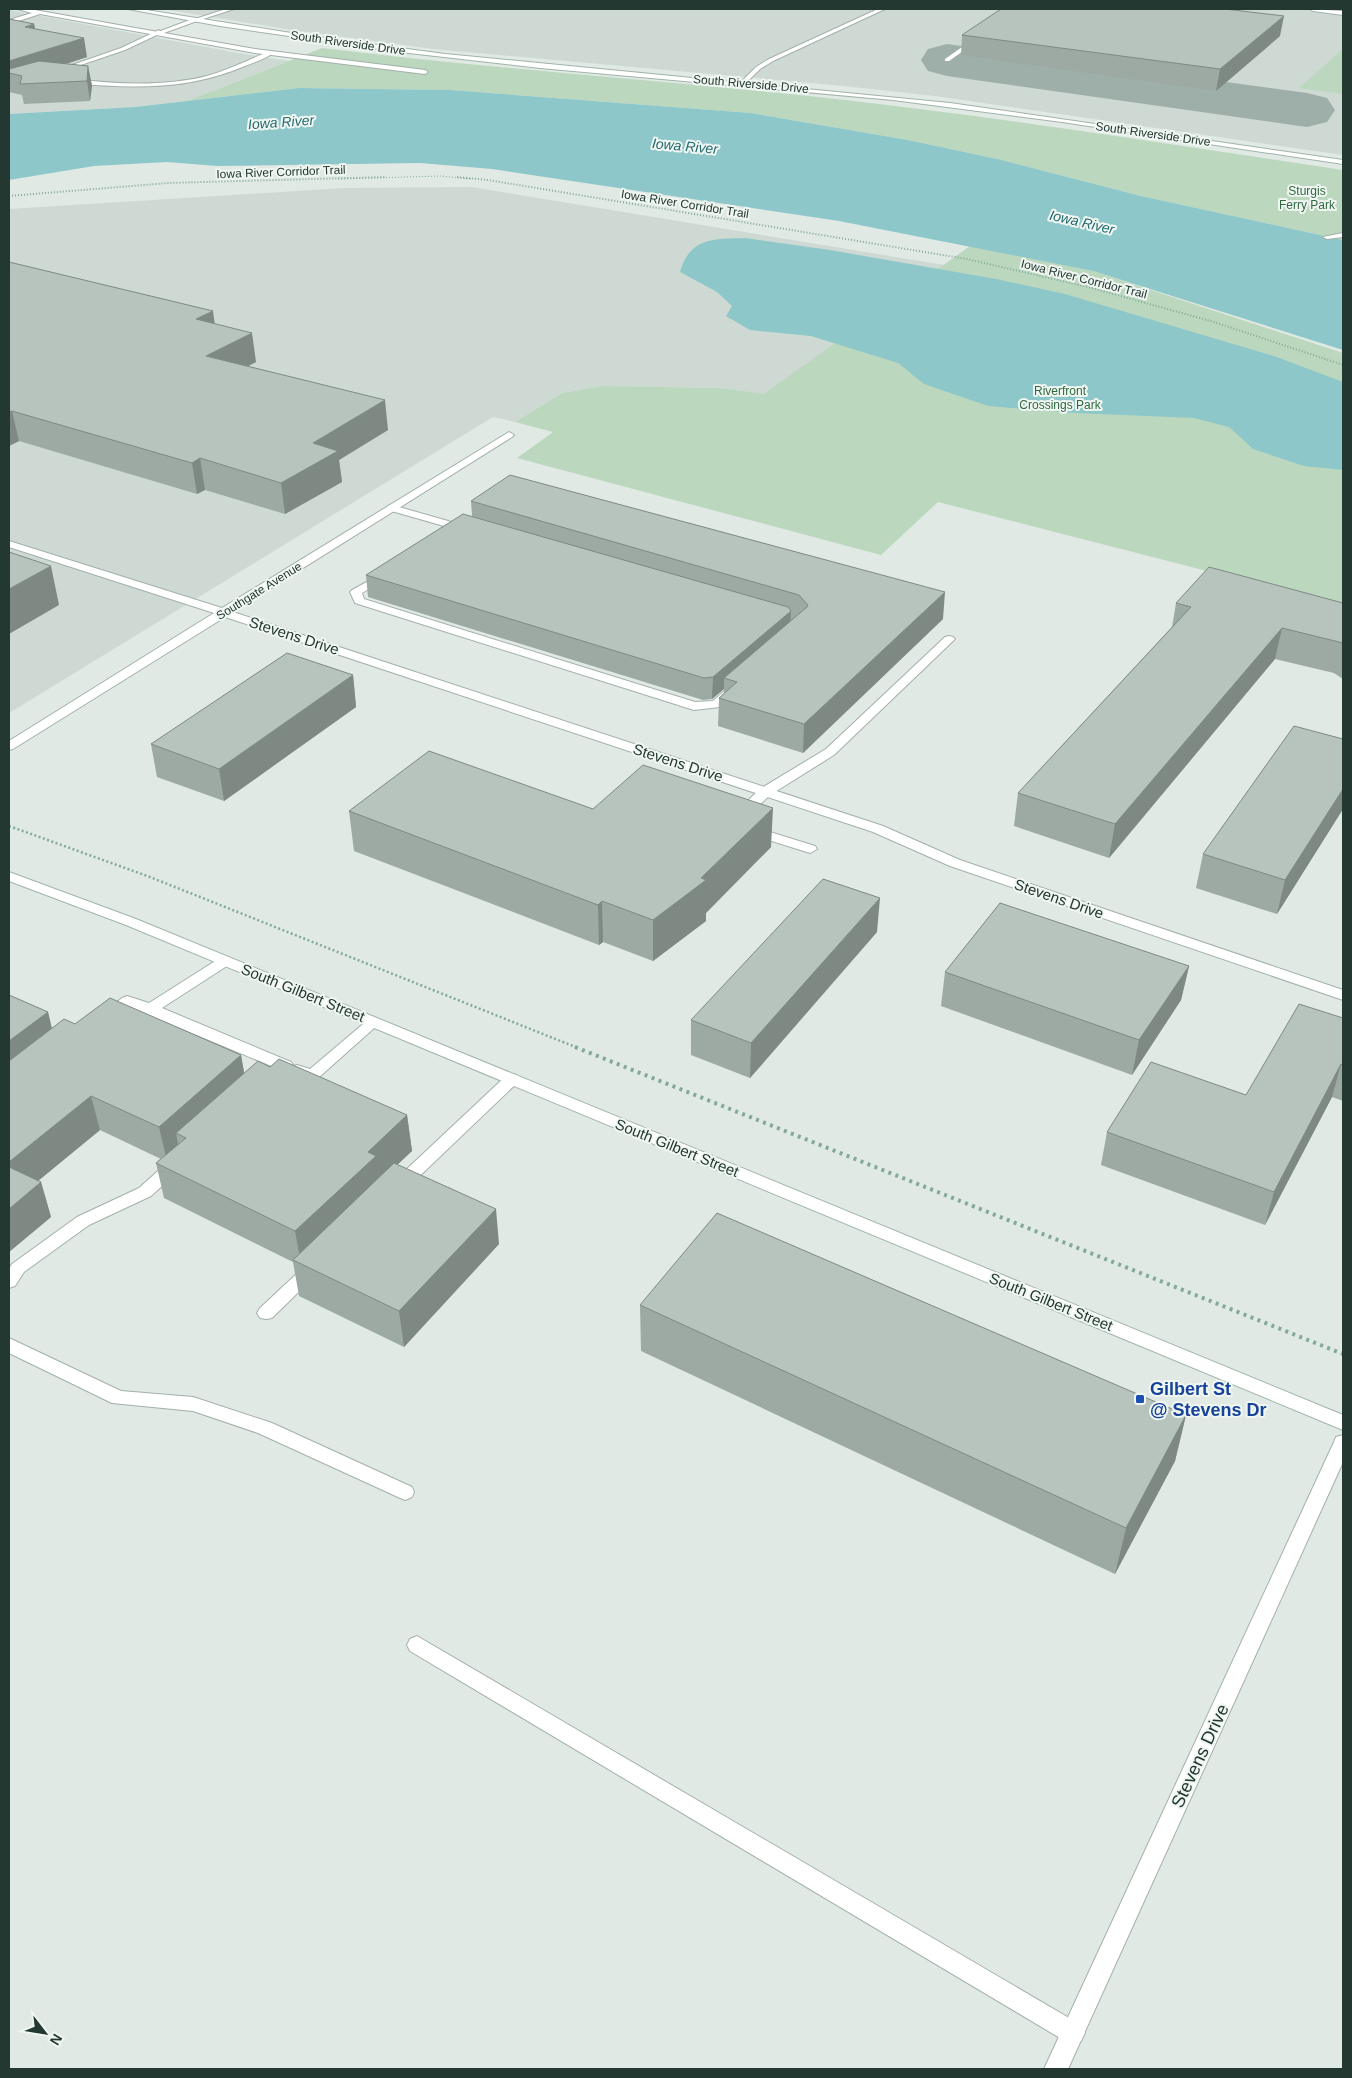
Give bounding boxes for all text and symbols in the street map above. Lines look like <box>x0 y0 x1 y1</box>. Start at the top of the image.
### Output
street label: South Riverside Drive <box>290 28 407 58</box>
street label: South Riverside Drive <box>693 72 810 96</box>
water label: Iowa River <box>247 112 316 132</box>
street label: South Riverside Drive <box>1095 119 1212 149</box>
water label: Iowa River <box>651 135 720 157</box>
street label: Iowa River Corridor Trail <box>216 163 346 181</box>
park label: Sturgis Ferry Park <box>1279 184 1336 212</box>
street label: Iowa River Corridor Trail <box>620 187 750 221</box>
water label: Iowa River <box>1048 207 1117 238</box>
street label: Iowa River Corridor Trail <box>1020 257 1148 301</box>
park label: Riverfront Crossings Park <box>1019 384 1102 412</box>
street label: Southgate Avenue <box>214 559 304 623</box>
street label: Stevens Drive <box>247 613 341 658</box>
street label: Stevens Drive <box>631 740 725 785</box>
street label: Stevens Drive <box>1012 875 1106 922</box>
street label: South Gilbert Street <box>239 960 368 1025</box>
street label: South Gilbert Street <box>613 1115 742 1180</box>
street label: South Gilbert Street <box>987 1269 1116 1334</box>
place label: Gilbert St @ Stevens Dr <box>1150 1379 1267 1420</box>
marker: Gilbert St @ Stevens Dr <box>1134 1393 1146 1405</box>
street label: Stevens Drive <box>1167 1701 1233 1811</box>
north arrow <box>20 2008 70 2058</box>
text: N <box>47 2031 66 2048</box>

